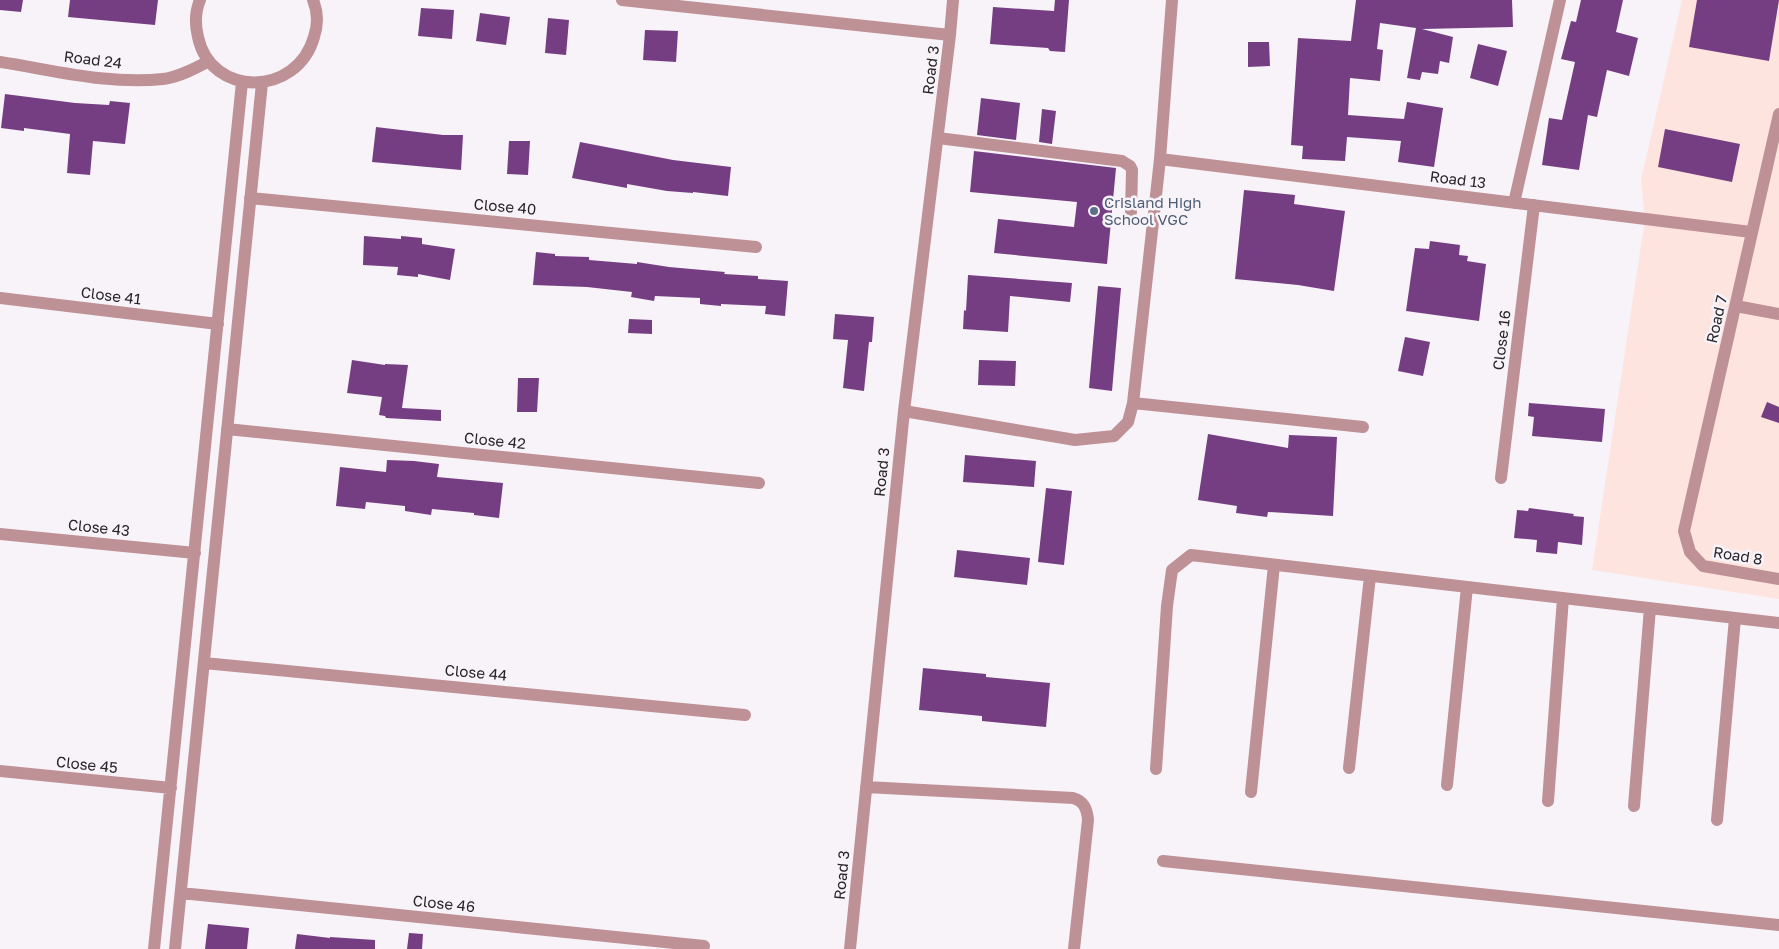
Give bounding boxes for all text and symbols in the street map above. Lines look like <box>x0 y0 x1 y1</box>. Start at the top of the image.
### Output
street label: Road 3 <box>918 44 942 96</box>
street label: Road 24 <box>63 47 123 71</box>
street label: Road 13 <box>1429 167 1487 191</box>
place label: Crisland High School VGC <box>1104 193 1201 228</box>
street label: Close 40 <box>473 194 537 218</box>
marker: Crisland High School VGC <box>1088 205 1100 217</box>
street label: Close 41 <box>80 282 142 308</box>
street label: Road 7 <box>1702 293 1730 345</box>
street label: Close 16 <box>1488 309 1514 371</box>
street label: Close 42 <box>463 428 527 452</box>
street label: Road 3 <box>869 447 893 497</box>
street label: Close 43 <box>67 515 131 539</box>
street label: Road 8 <box>1712 542 1764 568</box>
street label: Close 44 <box>444 660 508 684</box>
street label: Close 45 <box>55 752 119 776</box>
street label: Road 3 <box>829 850 853 900</box>
street label: Close 46 <box>412 891 476 915</box>

